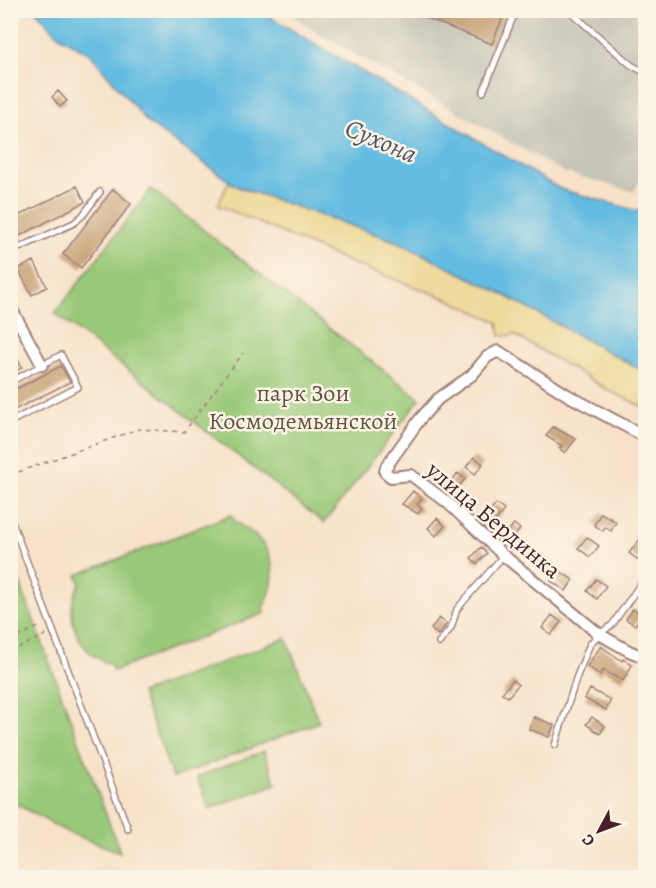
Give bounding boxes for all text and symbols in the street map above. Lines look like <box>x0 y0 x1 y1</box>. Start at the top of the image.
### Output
water label: Сухона <box>340 110 422 172</box>
park label: парк Зои Космодемьянской <box>209 377 397 437</box>
street label: улица Бердинка <box>419 454 568 586</box>
north arrow <box>569 801 629 861</box>
text: С <box>577 829 600 851</box>

